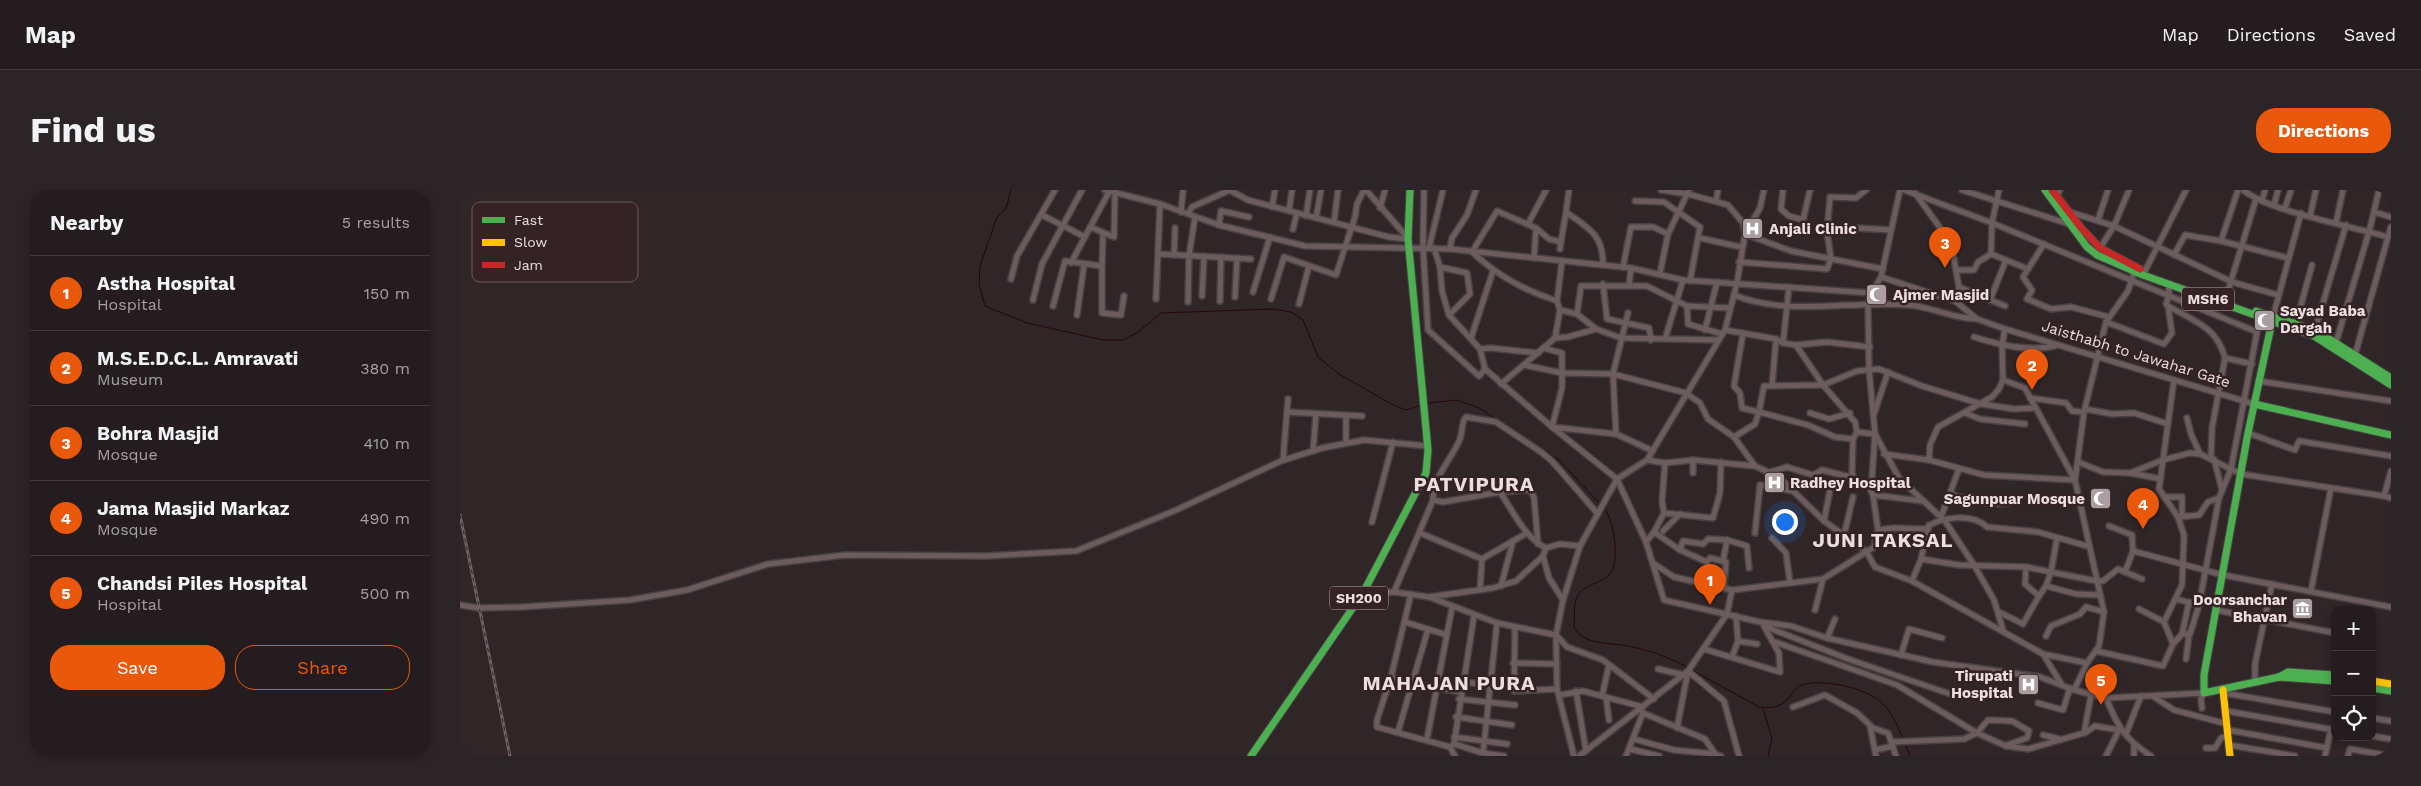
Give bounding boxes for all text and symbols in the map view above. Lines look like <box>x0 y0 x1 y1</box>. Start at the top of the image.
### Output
text: Map <box>25 21 76 49</box>
text: Map <box>2162 24 2199 45</box>
text: Directions <box>2227 24 2316 45</box>
text: Saved <box>2344 24 2396 45</box>
button: Directions <box>2256 108 2391 153</box>
text: Find us <box>30 109 156 151</box>
legend <box>472 202 638 282</box>
text: Nearby <box>50 210 123 235</box>
text: Fast <box>514 212 543 228</box>
text: 5 results <box>342 213 410 232</box>
hospital icon: Anjali Clinic <box>1741 217 1765 241</box>
place label: Anjali Clinic <box>1769 220 1857 238</box>
pin: 3 <box>1929 227 1961 268</box>
text: Slow <box>514 234 547 250</box>
text: Jam <box>514 257 543 273</box>
text: Astha Hospital <box>97 272 235 295</box>
mosque icon: Ajmer Masjid <box>1865 283 1889 307</box>
text: 1 <box>63 284 69 303</box>
text: 150 m <box>364 284 410 303</box>
place label: Ajmer Masjid <box>1893 286 1989 304</box>
road number: MSH6 <box>2182 288 2234 310</box>
text: Hospital <box>97 295 162 314</box>
place label: Sayad Baba Dargah <box>2280 302 2366 337</box>
mosque icon: Sayad Baba Dargah <box>2252 308 2276 332</box>
street label: Jaisthabh to Jawahar Gate <box>2040 317 2232 391</box>
text: M.S.E.D.C.L. Amravati <box>97 347 298 370</box>
pin: 2 <box>2016 349 2048 390</box>
text: 2 <box>61 359 71 378</box>
text: 380 m <box>360 359 410 378</box>
text: Museum <box>97 370 163 389</box>
text: Bohra Masjid <box>97 422 219 445</box>
text: 3 <box>61 434 71 453</box>
text: 410 m <box>364 434 410 453</box>
text: Mosque <box>97 445 158 464</box>
hospital icon: Radhey Hospital <box>1762 471 1786 495</box>
district label: PATVIPURA <box>1414 472 1534 496</box>
place label: Radhey Hospital <box>1790 474 1911 492</box>
mosque icon: Sagunpuar Mosque <box>2089 487 2113 511</box>
pin: 4 <box>2127 488 2159 529</box>
place label: Sagunpuar Mosque <box>1944 490 2085 508</box>
text: Jama Masjid Markaz <box>97 497 290 520</box>
text: 4 <box>61 509 71 528</box>
text: 490 m <box>360 509 410 528</box>
your location <box>1772 509 1798 535</box>
text: Mosque <box>97 520 158 539</box>
district label: JUNI TAKSAL <box>1813 528 1953 552</box>
pin: 1 <box>1694 564 1726 605</box>
text: Chandsi Piles Hospital <box>97 572 307 595</box>
text: 5 <box>61 584 71 603</box>
text: 500 m <box>360 584 410 603</box>
road number: SH200 <box>1330 586 1388 609</box>
place label: Doorsanchar Bhavan <box>2193 591 2288 626</box>
text: Hospital <box>97 595 162 614</box>
museum icon: Doorsanchar Bhavan <box>2291 597 2315 621</box>
map controls <box>2331 606 2376 741</box>
button: + <box>2331 606 2376 651</box>
button: Save <box>50 645 225 690</box>
button: Share <box>235 645 410 690</box>
button: − <box>2331 651 2376 696</box>
pin: 5 <box>2085 664 2117 705</box>
place label: Tirupati Hospital <box>1951 667 2013 702</box>
district label: MAHAJAN PURA <box>1363 671 1535 695</box>
hospital icon: Tirupati Hospital <box>2017 673 2041 697</box>
button: locate <box>2331 696 2376 741</box>

